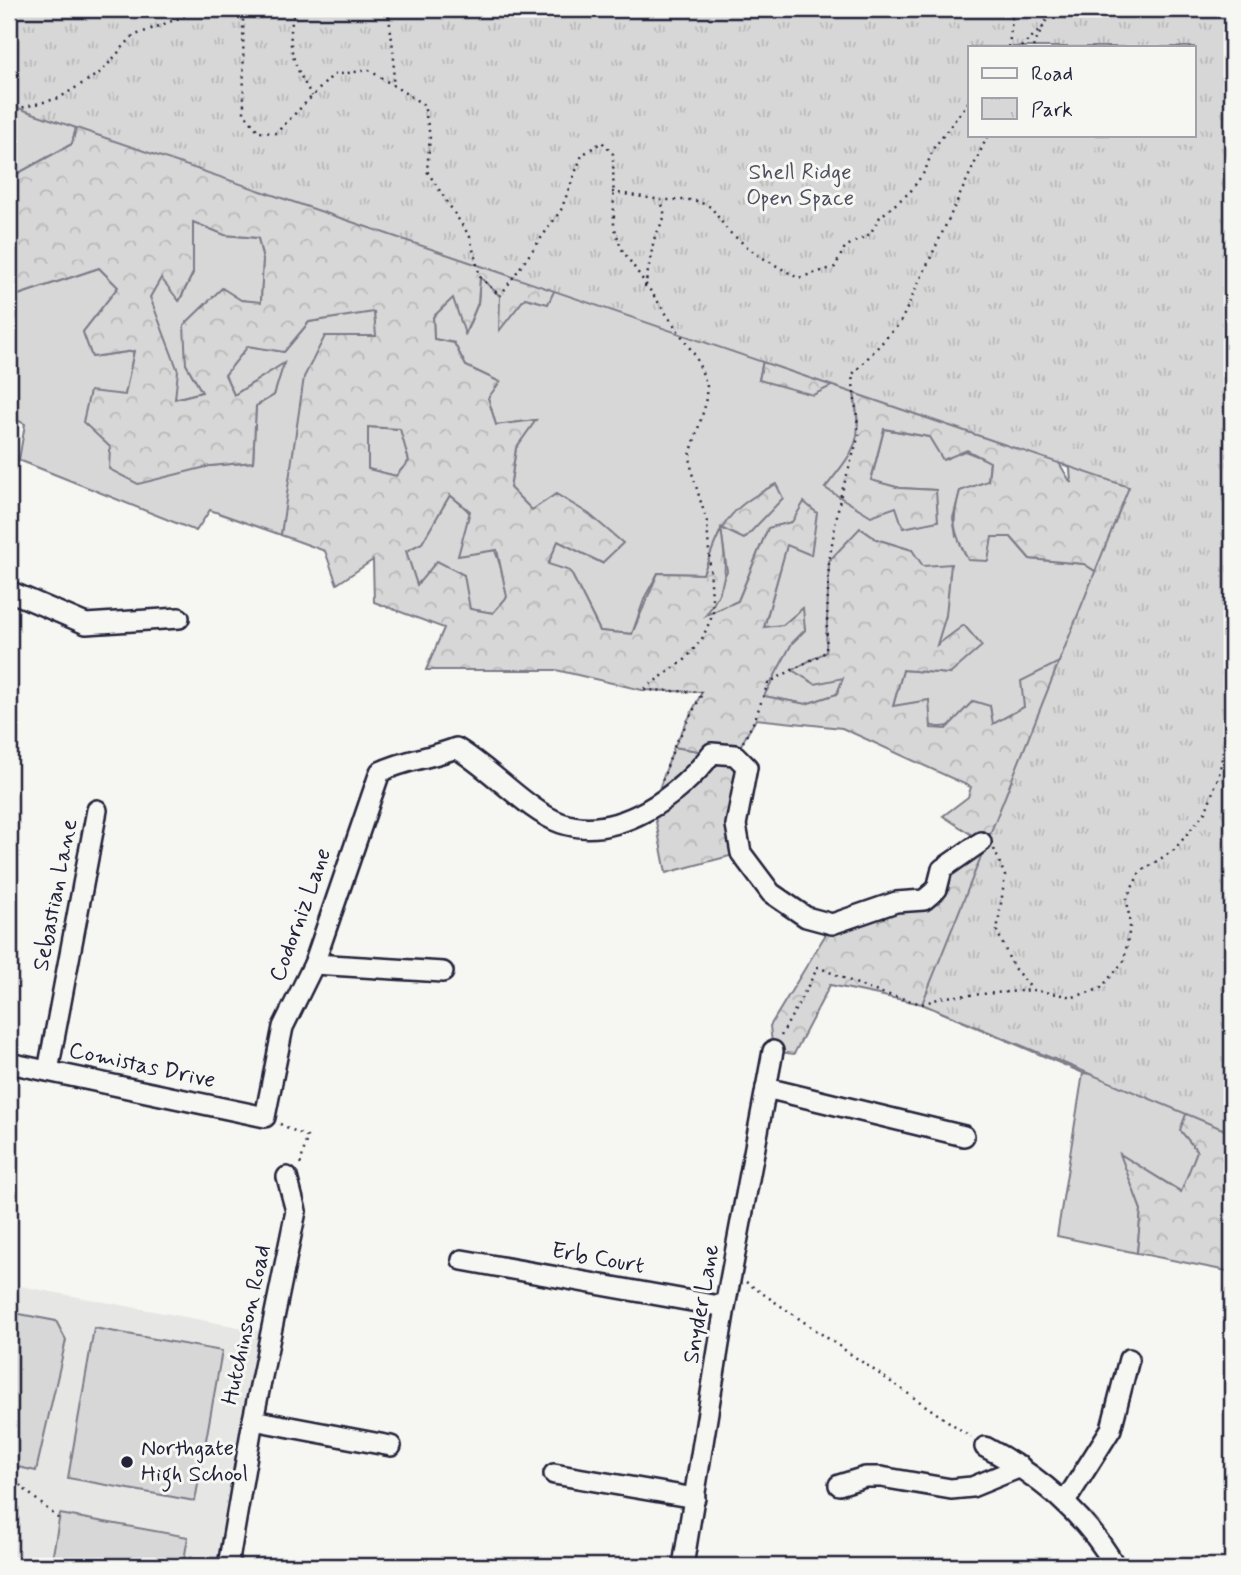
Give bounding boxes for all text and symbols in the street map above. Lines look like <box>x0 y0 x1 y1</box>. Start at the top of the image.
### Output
legend <box>968 46 1196 136</box>
text: Road <box>1031 60 1073 88</box>
text: Park <box>1031 96 1073 124</box>
park label: Shell Ridge Open Space <box>746 158 854 214</box>
street label: Sebastian Lane <box>27 816 85 974</box>
street label: Codorniz Lane <box>263 844 339 986</box>
street label: Comistas Drive <box>66 1036 218 1096</box>
street label: Erb Court <box>549 1236 647 1282</box>
street label: Hutchinson Road <box>215 1242 279 1408</box>
street label: Snyder Lane <box>677 1242 727 1366</box>
place label: Northgate High School <box>141 1434 248 1492</box>
marker: Northgate High School <box>119 1454 135 1470</box>

